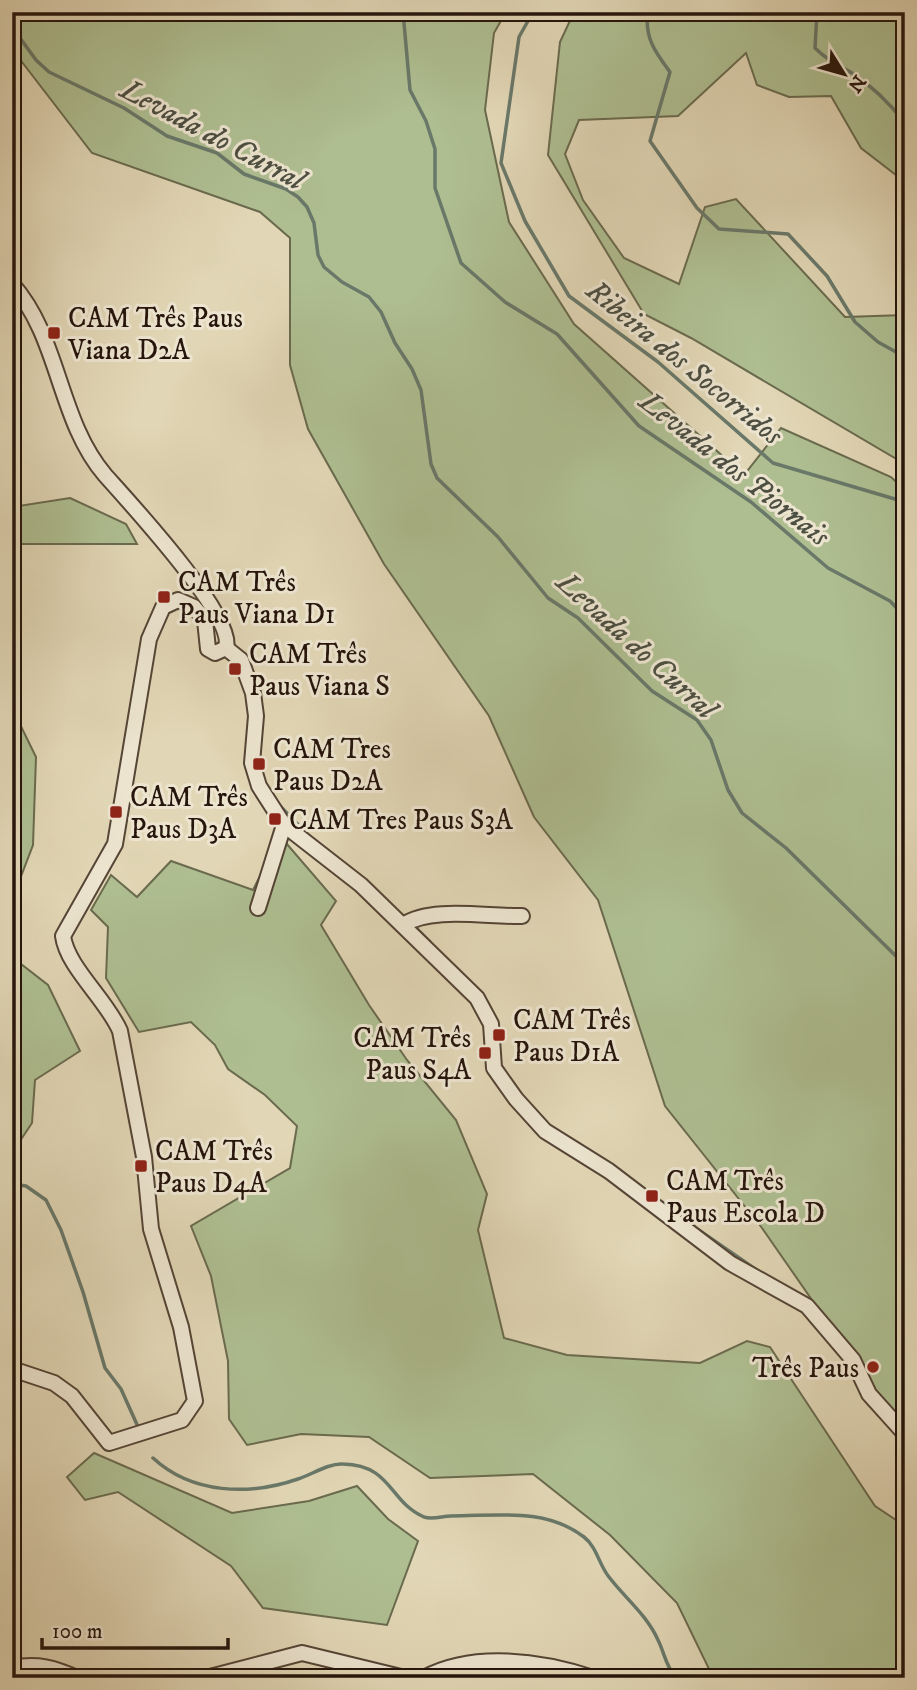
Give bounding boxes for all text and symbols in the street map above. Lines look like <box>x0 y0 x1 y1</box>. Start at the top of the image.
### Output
north arrow <box>808 38 878 108</box>
water label: Levada do Curral <box>112 70 313 201</box>
text: N <box>842 70 870 97</box>
water label: Ribeira dos Socorridos <box>577 272 791 454</box>
place label: CAM Três Paus Viana D2A <box>67 301 243 368</box>
marker: CAM Três Paus Viana D2A <box>46 325 62 341</box>
water label: Levada dos Piornais <box>630 382 837 556</box>
water label: Levada do Curral <box>547 563 726 730</box>
place label: CAM Três Paus Viana D1 <box>178 565 335 632</box>
marker: CAM Três Paus Viana D1 <box>156 589 172 605</box>
place label: CAM Três Paus Viana S <box>249 637 390 704</box>
marker: CAM Três Paus Viana S <box>227 661 243 677</box>
place label: CAM Tres Paus D2A <box>273 732 391 799</box>
marker: CAM Tres Paus D2A <box>251 756 267 772</box>
place label: CAM Três Paus D3A <box>130 780 248 847</box>
place label: CAM Tres Paus S3A <box>289 803 514 838</box>
marker: CAM Três Paus D3A <box>108 804 124 820</box>
marker: CAM Tres Paus S3A <box>267 811 283 827</box>
place label: CAM Três Paus D1A <box>513 1003 631 1070</box>
place label: CAM Três Paus S4A <box>353 1021 472 1088</box>
marker: CAM Três Paus D1A <box>491 1027 507 1043</box>
marker: CAM Três Paus S4A <box>477 1045 493 1061</box>
place label: CAM Três Paus D4A <box>155 1134 273 1201</box>
marker: CAM Três Paus D4A <box>133 1158 149 1174</box>
place label: CAM Três Paus Escola D <box>666 1164 825 1231</box>
marker: CAM Três Paus Escola D <box>644 1188 660 1204</box>
place label: Três Paus <box>752 1351 859 1386</box>
marker: Três Paus <box>865 1359 881 1375</box>
scale bar <box>42 1606 228 1650</box>
text: 100 m <box>52 1619 103 1645</box>

